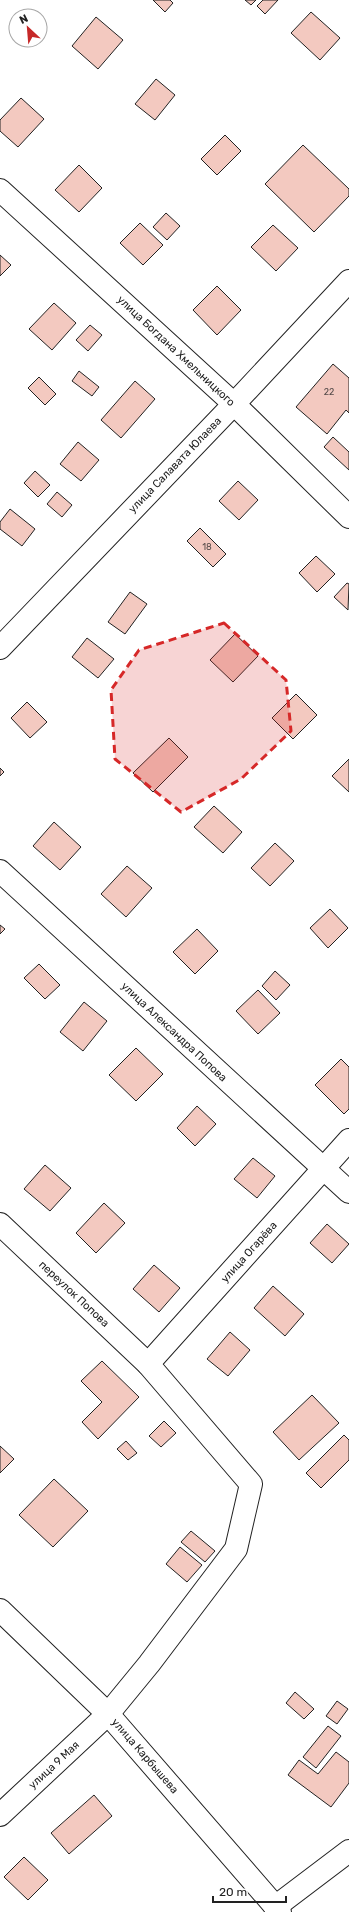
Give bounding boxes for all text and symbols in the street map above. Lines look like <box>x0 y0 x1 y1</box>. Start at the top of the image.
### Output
north arrow <box>8 8 48 48</box>
text: N <box>17 12 30 27</box>
street label: улица Богдана Хмельницкого <box>114 293 238 409</box>
house number: 22 <box>324 387 334 397</box>
street label: улица Салавата Юлаева <box>126 414 224 516</box>
house number: 18 <box>202 542 212 552</box>
street label: улица Александра Попова <box>118 980 230 1084</box>
street label: улица Огарёва <box>218 1219 280 1285</box>
street label: переулок Попова <box>36 1258 112 1330</box>
street label: улица Карбышева <box>109 1716 181 1796</box>
street label: улица 9 Мая <box>26 1738 82 1792</box>
scale bar <box>213 1878 286 1904</box>
text: 20 m <box>219 1885 247 1899</box>

